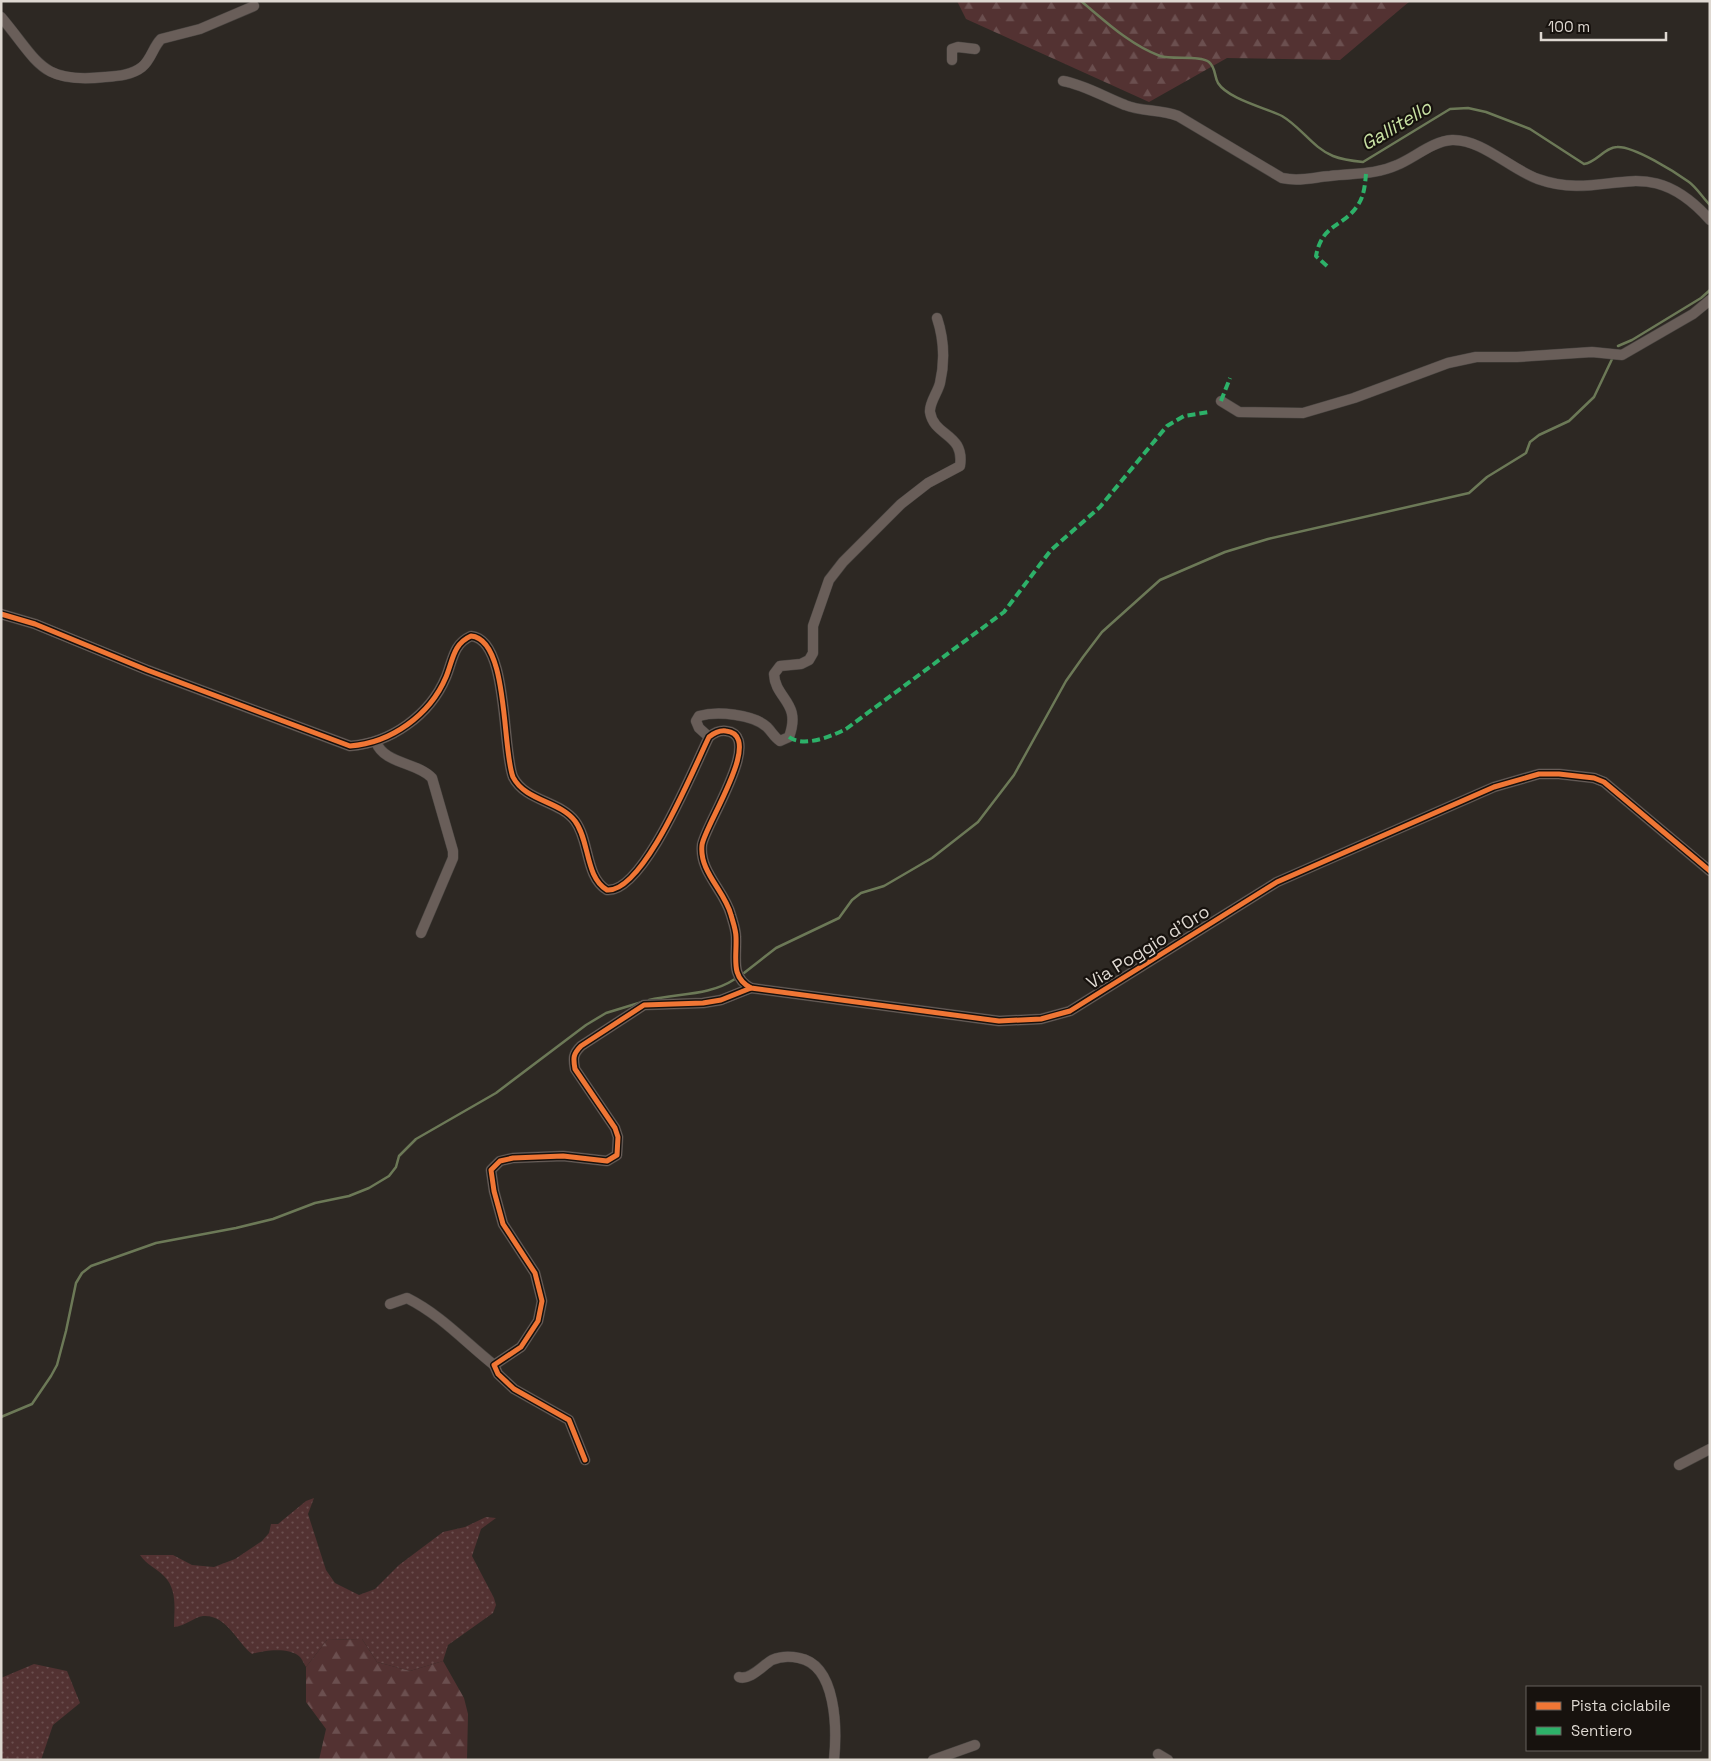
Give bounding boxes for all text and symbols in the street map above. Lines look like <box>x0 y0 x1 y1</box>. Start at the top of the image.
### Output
scale bar <box>1541 10 1666 42</box>
text: 100 m <box>1548 17 1590 36</box>
water label: Gallitello <box>1356 94 1437 156</box>
street label: Via Poggio d'Oro <box>1082 899 1214 994</box>
legend <box>1526 1686 1701 1751</box>
text: Pista ciclabile <box>1571 1696 1671 1715</box>
text: Sentiero <box>1571 1721 1632 1740</box>

